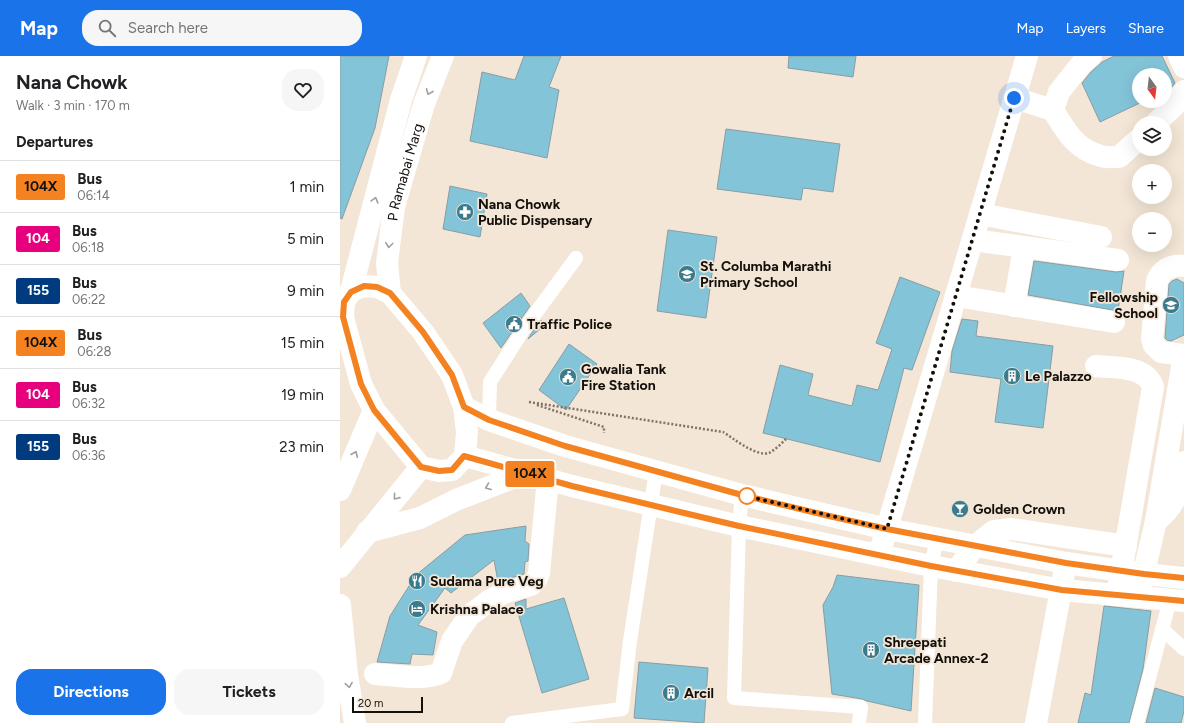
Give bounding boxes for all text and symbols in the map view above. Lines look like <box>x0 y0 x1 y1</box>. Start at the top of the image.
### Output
search box <box>82 10 362 46</box>
text: Map <box>20 17 58 40</box>
icon: search <box>96 17 118 39</box>
text: Search here <box>128 19 208 37</box>
text: Map <box>1016 20 1044 37</box>
text: Layers <box>1066 20 1106 37</box>
text: Share <box>1128 20 1164 37</box>
north arrow <box>1132 68 1172 108</box>
map controls <box>1132 68 1172 252</box>
button: heart <box>282 69 324 111</box>
text: Nana Chowk <box>16 71 128 94</box>
one-way arrow <box>426 88 434 96</box>
your location <box>1004 88 1024 108</box>
text: Walk · 3 min · 170 m <box>16 98 130 113</box>
button: layers <box>1132 116 1172 156</box>
street label: P Ramabai Marg <box>384 122 427 222</box>
text: Departures <box>16 133 93 151</box>
button: + <box>1132 164 1172 204</box>
text: Bus <box>77 170 102 188</box>
text: 104X <box>24 178 57 195</box>
text: 1 min <box>289 178 324 196</box>
text: 06:14 <box>77 188 110 203</box>
one-way arrow <box>370 196 379 203</box>
place label: Nana Chowk Public Dispensary <box>478 196 593 229</box>
pharmacy icon: Nana Chowk Public Dispensary <box>455 202 475 222</box>
button: − <box>1132 212 1172 252</box>
text: Bus <box>72 222 97 240</box>
text: 104 <box>26 230 50 247</box>
text: 5 min <box>287 230 324 248</box>
text: 06:18 <box>72 240 104 255</box>
one-way arrow <box>385 242 394 248</box>
place label: St. Columba Marathi Primary School <box>700 258 831 291</box>
school or university icon: St. Columba Marathi Primary School <box>677 264 697 284</box>
text: Bus <box>72 274 97 292</box>
text: 155 <box>27 282 49 299</box>
text: 9 min <box>287 282 324 300</box>
place label: Fellowship School <box>1090 289 1158 322</box>
text: 06:22 <box>72 292 106 307</box>
school or university icon: Fellowship School <box>1161 295 1181 315</box>
public building icon: Traffic Police <box>504 314 524 334</box>
place label: Traffic Police <box>527 316 612 333</box>
text: Bus <box>77 326 102 344</box>
text: 104X <box>24 334 57 351</box>
text: 15 min <box>281 334 324 352</box>
text: 06:28 <box>77 344 112 359</box>
place label: Gowalia Tank Fire Station <box>581 361 667 394</box>
building icon: Le Palazzo <box>1002 366 1022 386</box>
public building icon: Gowalia Tank Fire Station <box>558 367 578 387</box>
place label: Le Palazzo <box>1025 368 1092 385</box>
text: Bus <box>72 378 97 396</box>
text: 104 <box>26 386 50 403</box>
text: 19 min <box>281 386 324 404</box>
text: 06:32 <box>72 396 105 411</box>
text: Bus <box>72 430 97 448</box>
text: 155 <box>27 438 49 455</box>
text: 23 min <box>279 438 324 456</box>
text: 06:36 <box>72 448 105 463</box>
one-way arrow <box>351 451 359 458</box>
line badge: 104X <box>502 461 558 487</box>
text: 104X <box>513 465 547 482</box>
one-way arrow <box>485 482 492 490</box>
unlabelled marker <box>738 487 756 505</box>
one-way arrow <box>394 492 401 500</box>
bar icon: Golden Crown <box>950 499 970 519</box>
place label: Golden Crown <box>973 501 1065 518</box>
restaurant icon: Sudama Pure Veg <box>407 571 427 591</box>
place label: Sudama Pure Veg <box>430 573 544 590</box>
hotel icon: Krishna Palace <box>407 599 427 619</box>
place label: Krishna Palace <box>430 601 524 618</box>
place label: Shreepati Arcade Annex-2 <box>884 634 989 667</box>
building icon: Shreepati Arcade Annex-2 <box>861 640 881 660</box>
button: Directions <box>16 669 166 715</box>
button: Tickets <box>174 669 324 715</box>
one-way arrow <box>344 682 353 688</box>
building icon: Arcil <box>661 683 681 703</box>
place label: Arcil <box>684 685 714 702</box>
scale bar <box>352 695 423 714</box>
text: 20 m <box>358 697 383 710</box>

